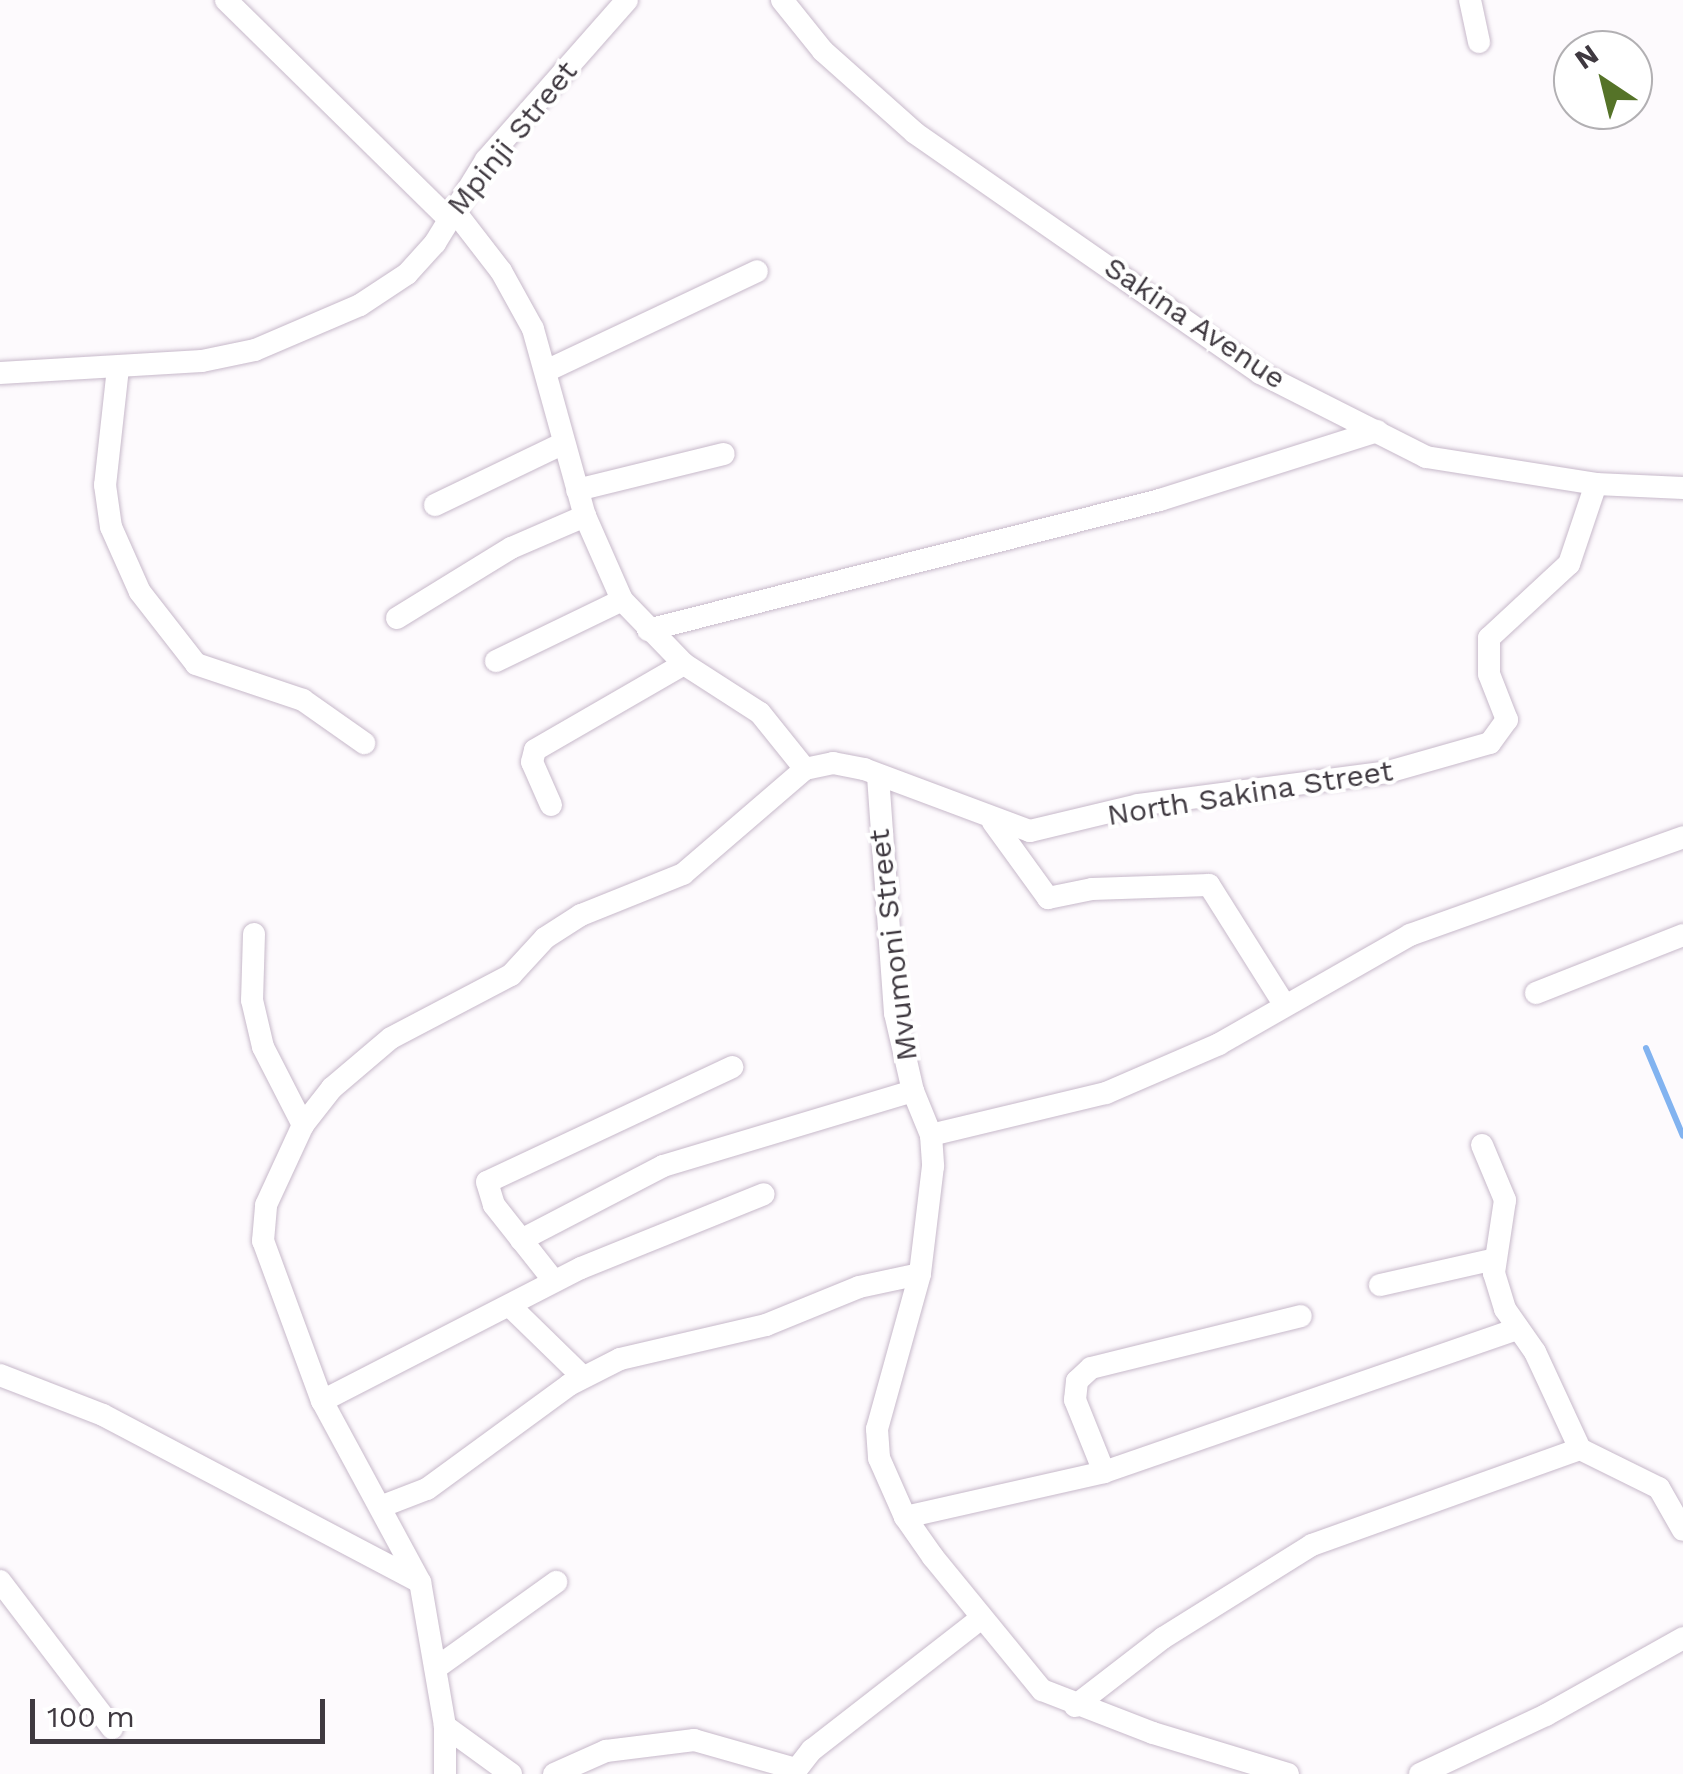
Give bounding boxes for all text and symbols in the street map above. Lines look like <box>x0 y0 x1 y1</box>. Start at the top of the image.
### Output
north arrow <box>1553 30 1653 130</box>
text: N <box>1569 37 1605 76</box>
street label: Mpinji Street <box>439 54 585 222</box>
street label: Sakina Avenue <box>1097 249 1293 397</box>
street label: North Sakina Street <box>1104 753 1396 833</box>
street label: Mvumoni Street <box>861 827 925 1063</box>
scale bar <box>35 1679 330 1741</box>
text: 100 m <box>47 1699 135 1734</box>

